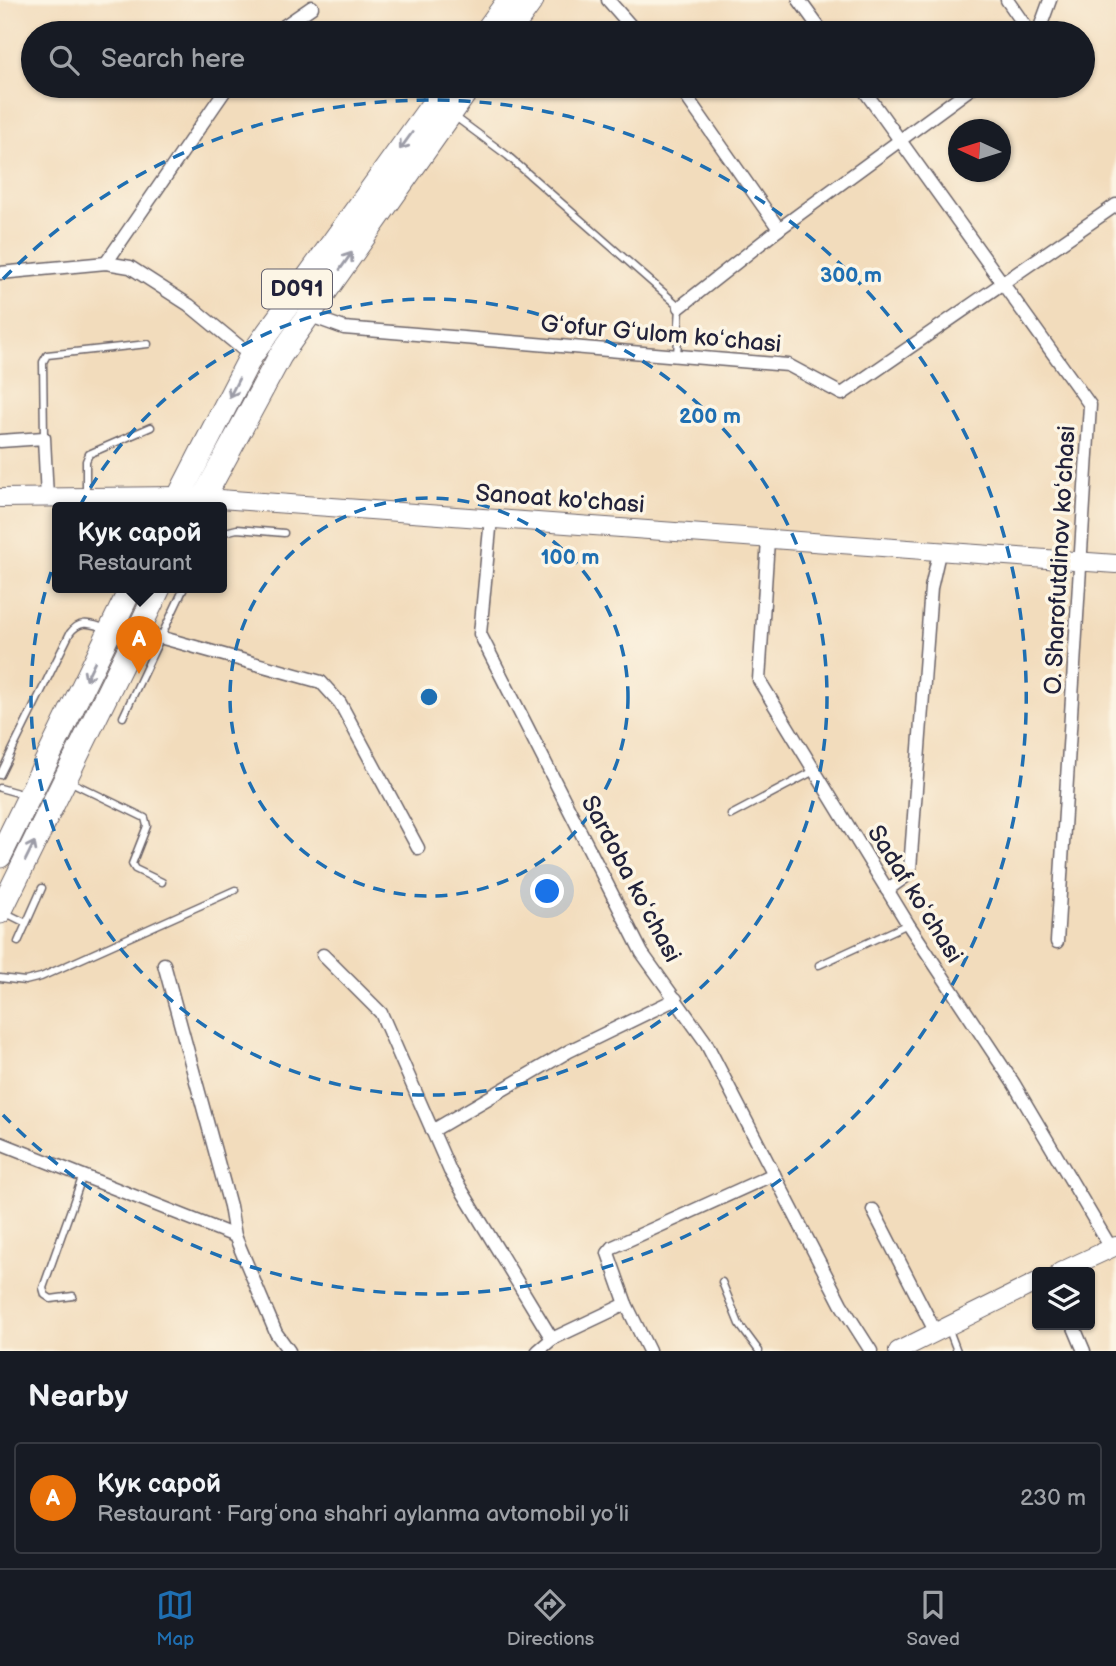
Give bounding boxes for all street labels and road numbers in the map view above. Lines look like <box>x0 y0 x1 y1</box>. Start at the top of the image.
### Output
road number: D091 <box>262 270 332 308</box>
street label: Gʻofur Gʻulom koʻchasi <box>539 309 783 359</box>
street label: O. Sharofutdinov koʻchasi <box>1038 425 1082 695</box>
street label: Sanoat ko'chasi <box>474 479 646 519</box>
street label: Sardoba koʻchasi <box>575 791 687 967</box>
street label: Sadaf koʻchasi <box>861 820 969 968</box>

